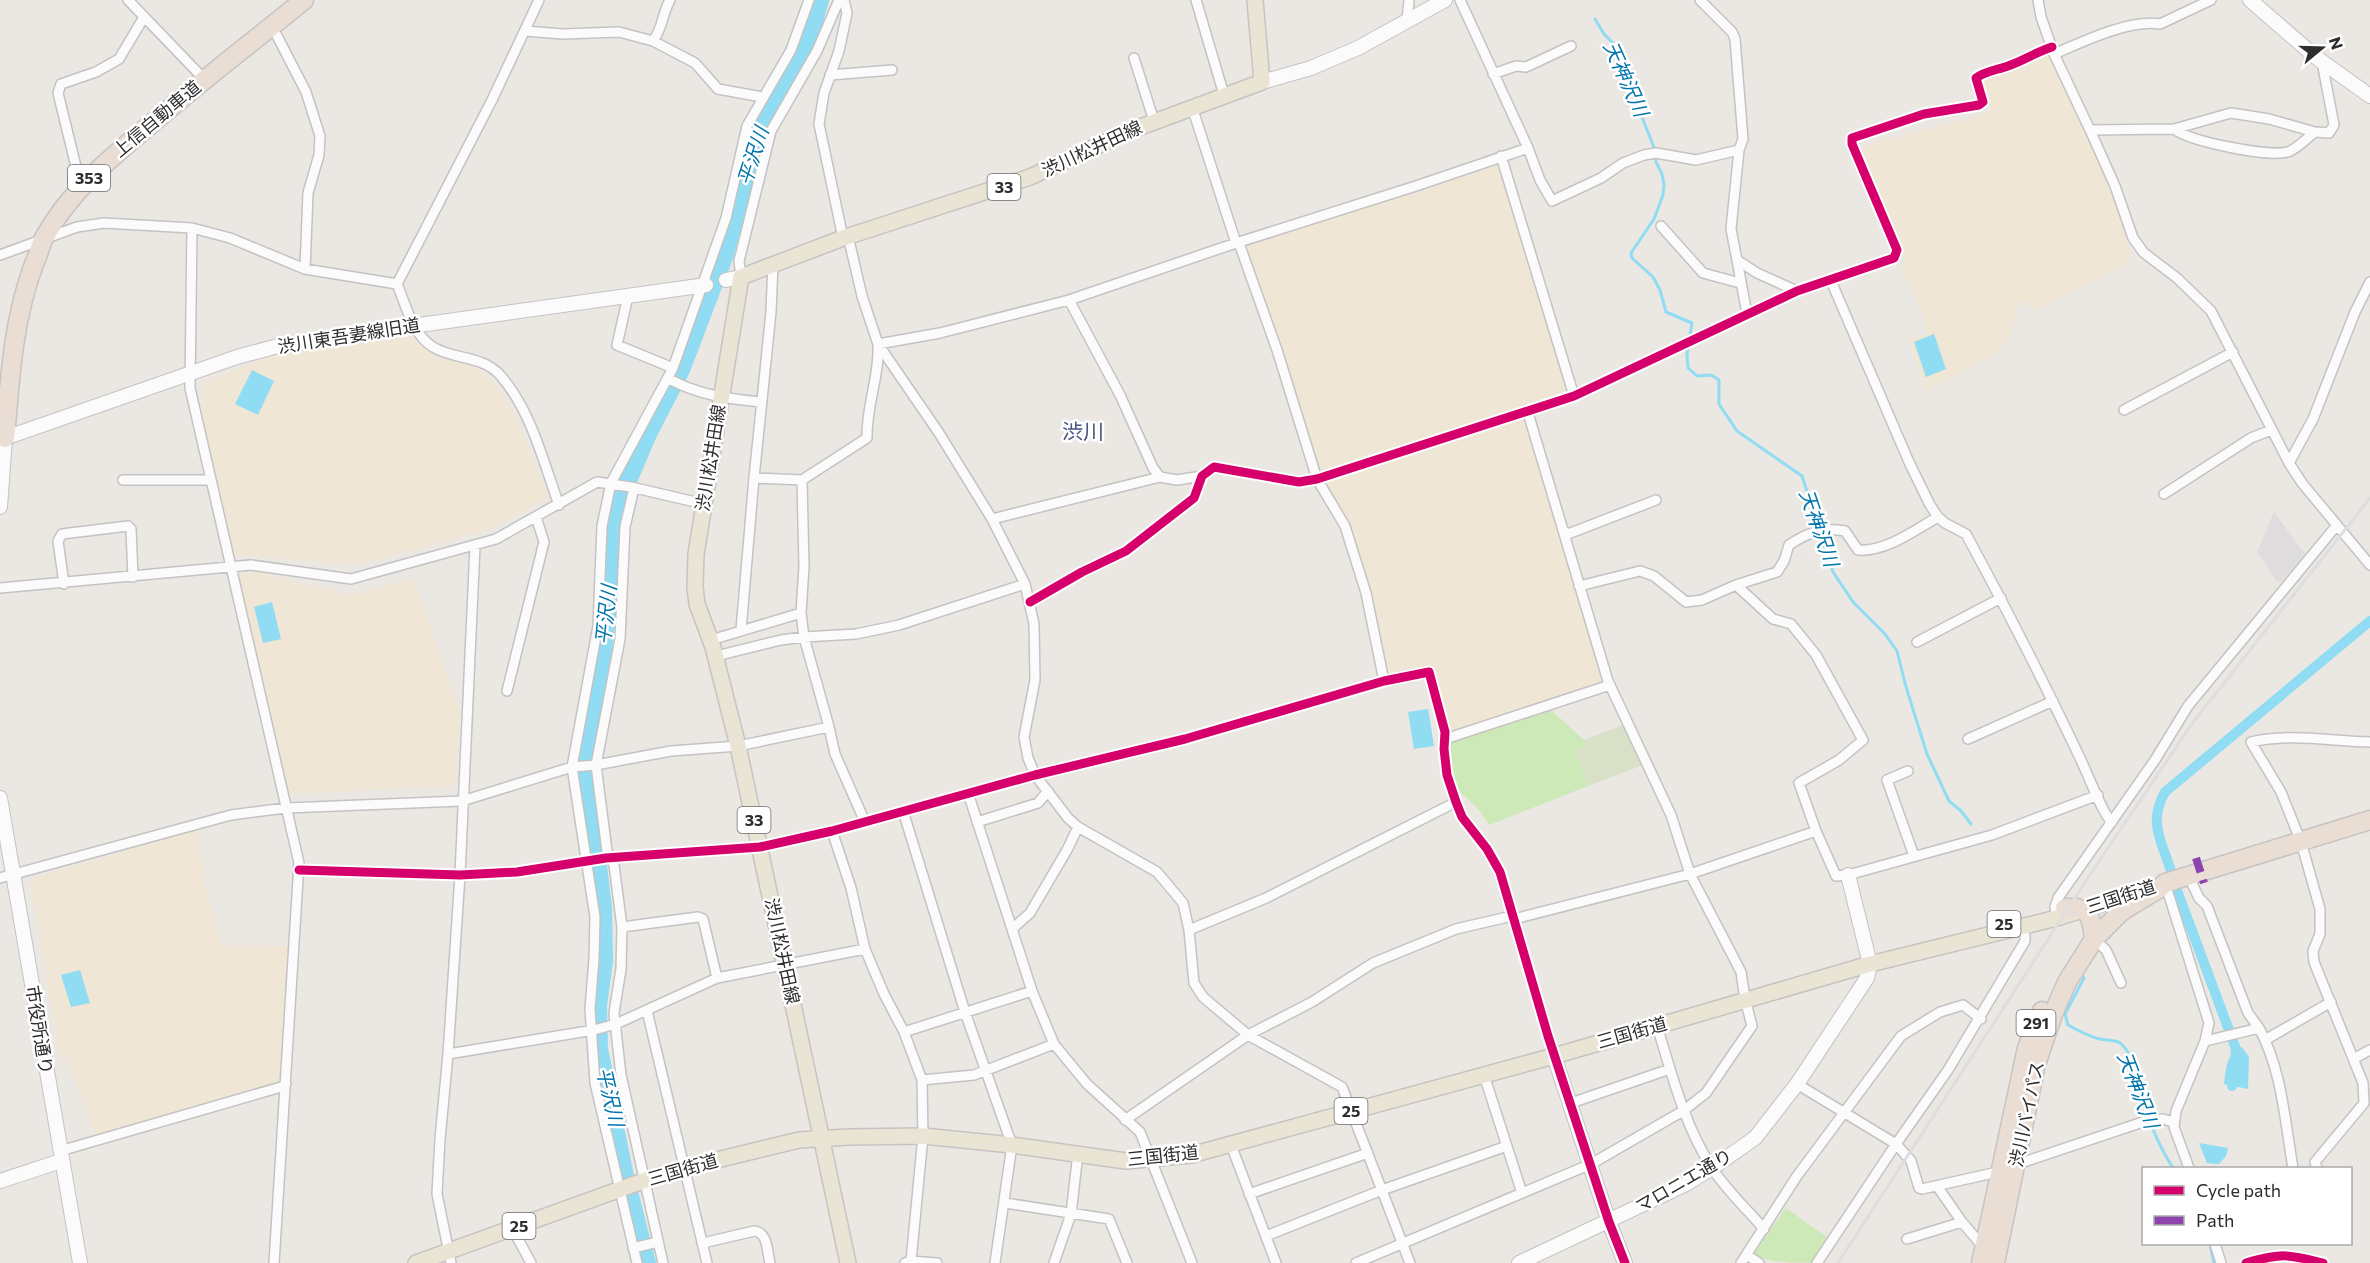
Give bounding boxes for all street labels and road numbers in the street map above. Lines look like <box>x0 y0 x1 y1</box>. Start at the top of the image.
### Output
street label: 上信自動車道 <box>108 75 205 161</box>
street label: 渋川松井田線 <box>1038 115 1145 181</box>
road number: 353 <box>68 165 110 191</box>
road number: 33 <box>988 174 1020 200</box>
street label: 渋川東吾妻線旧道 <box>276 313 422 357</box>
street label: 渋川松井田線 <box>691 403 729 513</box>
road number: 33 <box>738 807 771 833</box>
street label: 三国街道 <box>2083 874 2158 918</box>
street label: 渋川松井田線 <box>761 896 805 1006</box>
road number: 25 <box>1988 911 2020 937</box>
street label: 市役所通り <box>22 984 58 1076</box>
road number: 291 <box>2016 1010 2056 1036</box>
street label: 三国街道 <box>1594 1012 1669 1053</box>
street label: 渋川バイパス <box>2004 1059 2048 1169</box>
road number: 25 <box>1334 1098 1368 1124</box>
street label: 三国街道 <box>1126 1140 1200 1170</box>
street label: マロニエ通り <box>1631 1144 1736 1217</box>
street label: 三国街道 <box>645 1149 720 1190</box>
road number: 25 <box>502 1213 536 1239</box>

